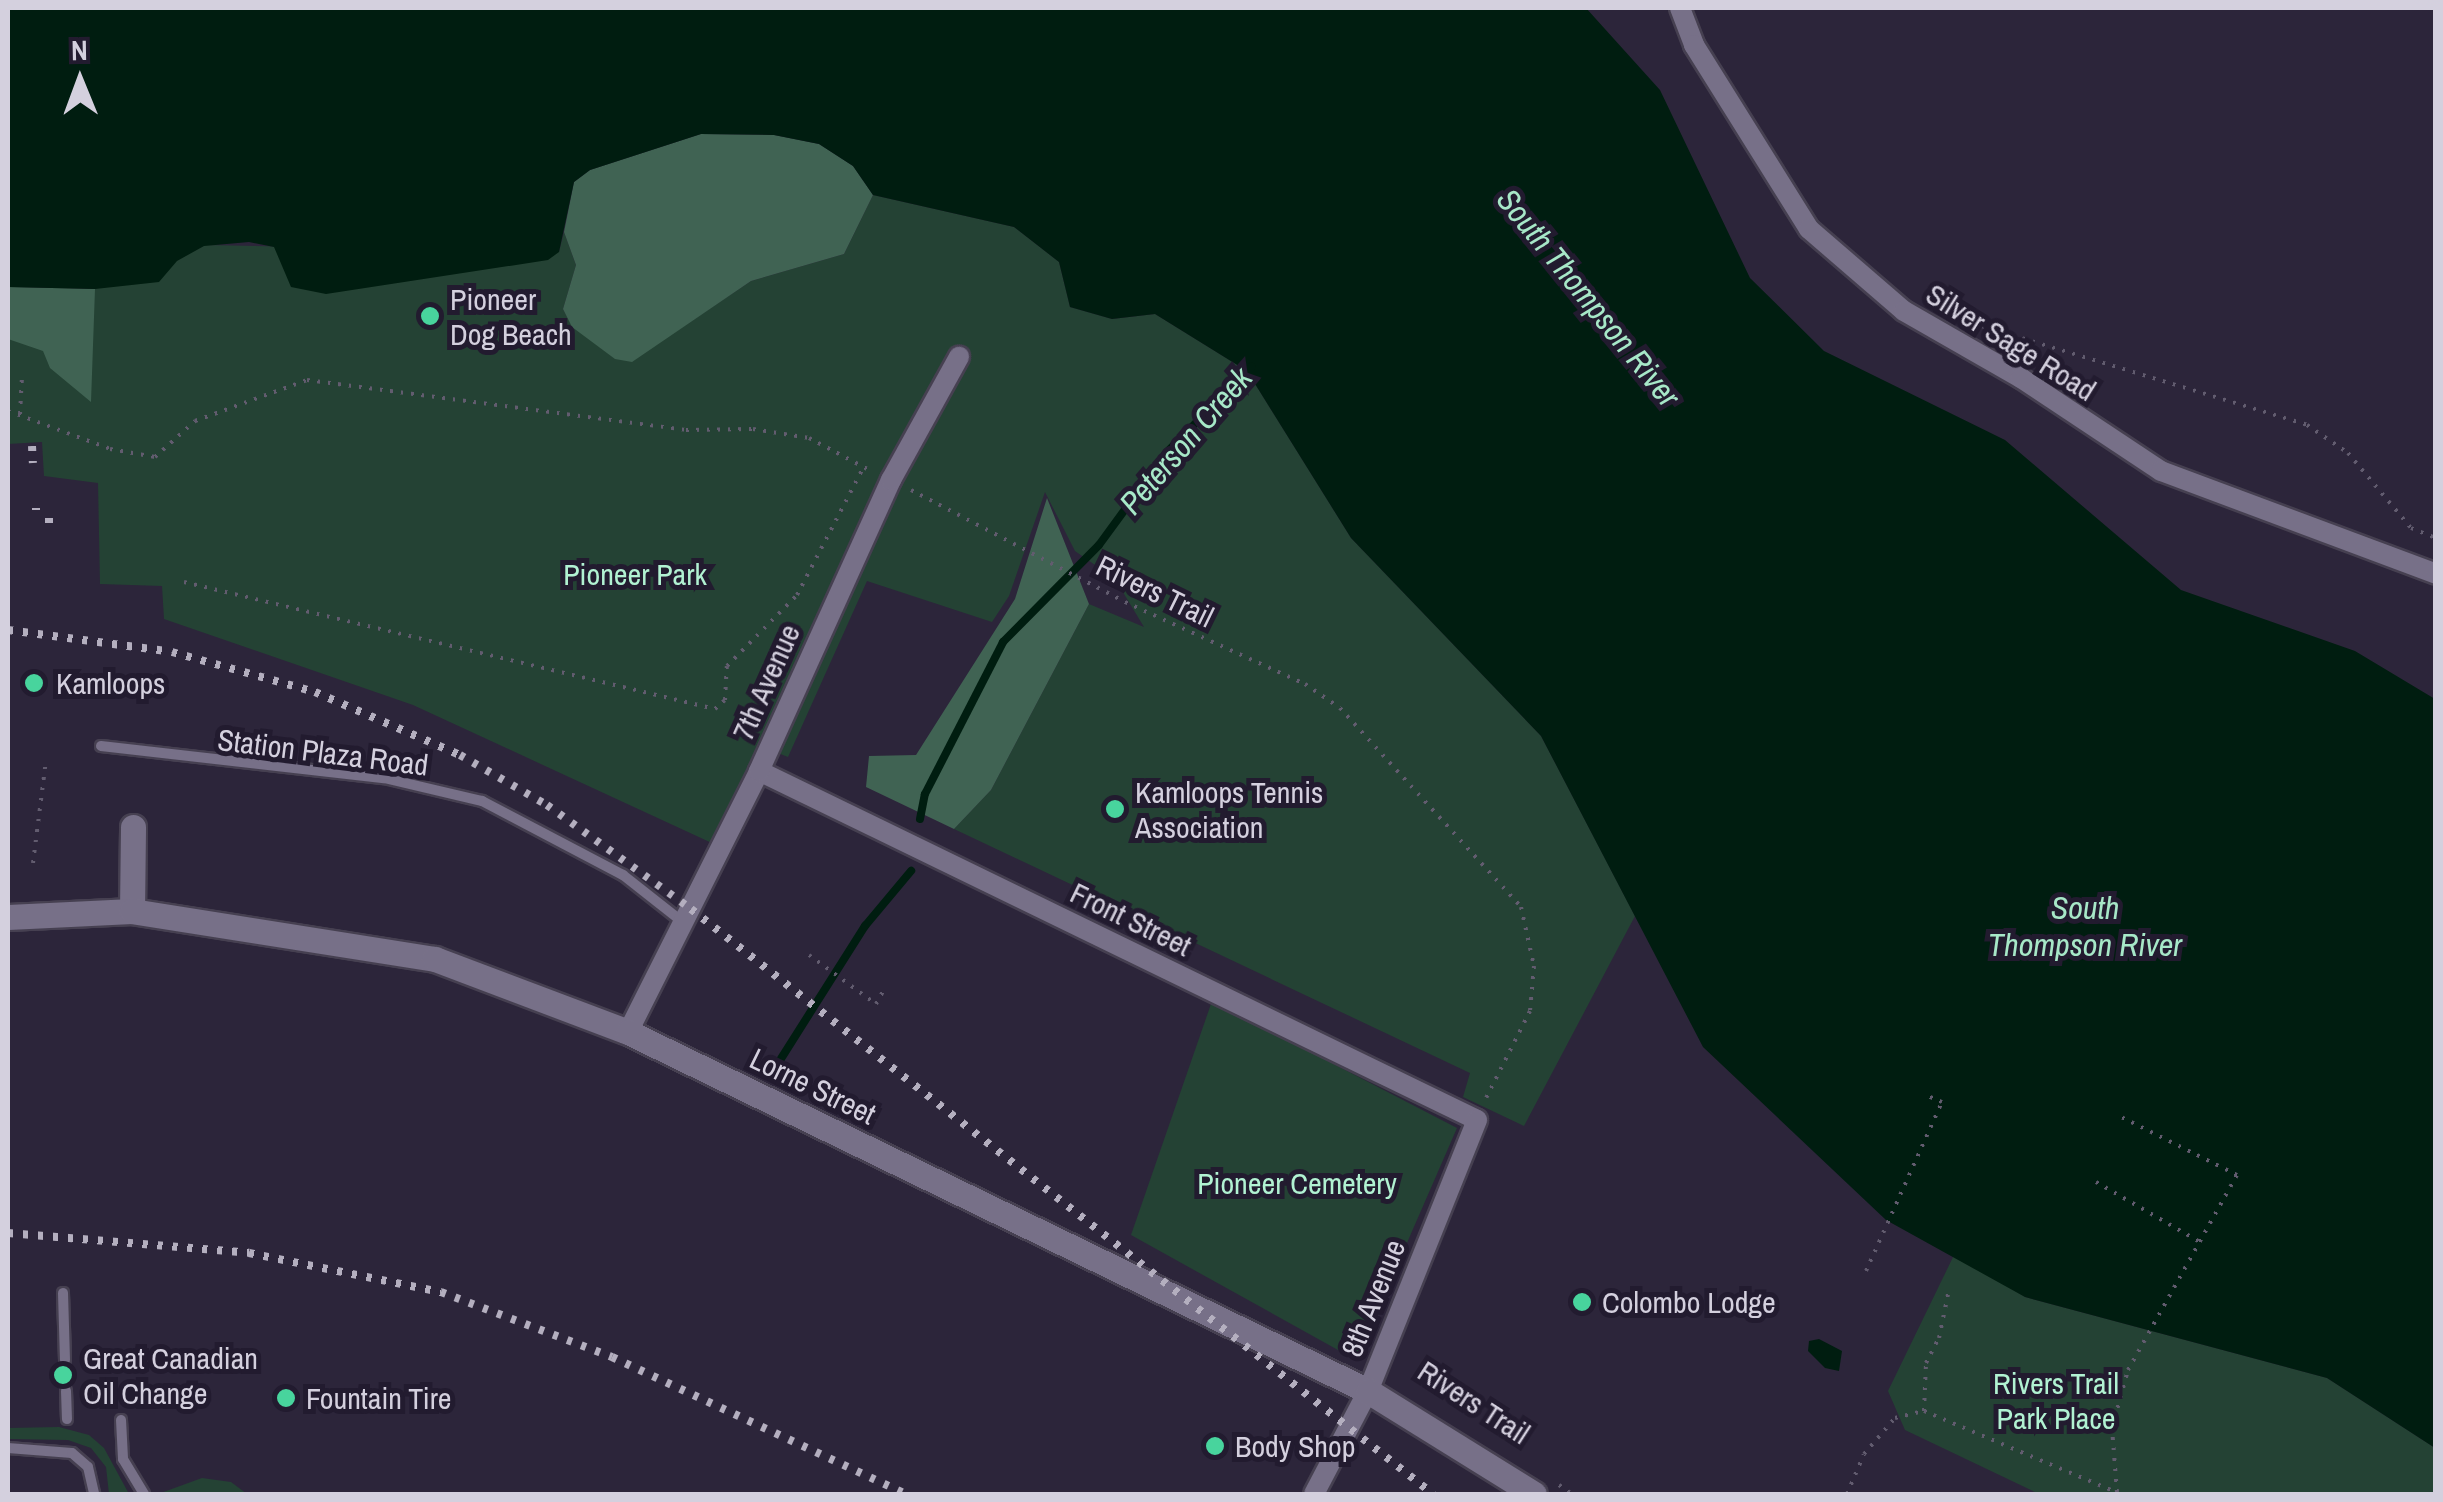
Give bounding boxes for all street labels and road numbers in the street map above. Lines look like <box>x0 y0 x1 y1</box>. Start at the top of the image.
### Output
street label: Silver Sage Road <box>1920 276 2102 408</box>
street label: Rivers Trail <box>1090 547 1220 635</box>
street label: 7th Avenue <box>724 618 808 746</box>
street label: Station Plaza Road <box>216 721 430 783</box>
street label: Front Street <box>1065 874 1197 964</box>
street label: Lorne Street <box>744 1040 882 1132</box>
street label: 8th Avenue <box>1333 1234 1413 1362</box>
street label: Rivers Trail <box>1411 1353 1537 1451</box>

